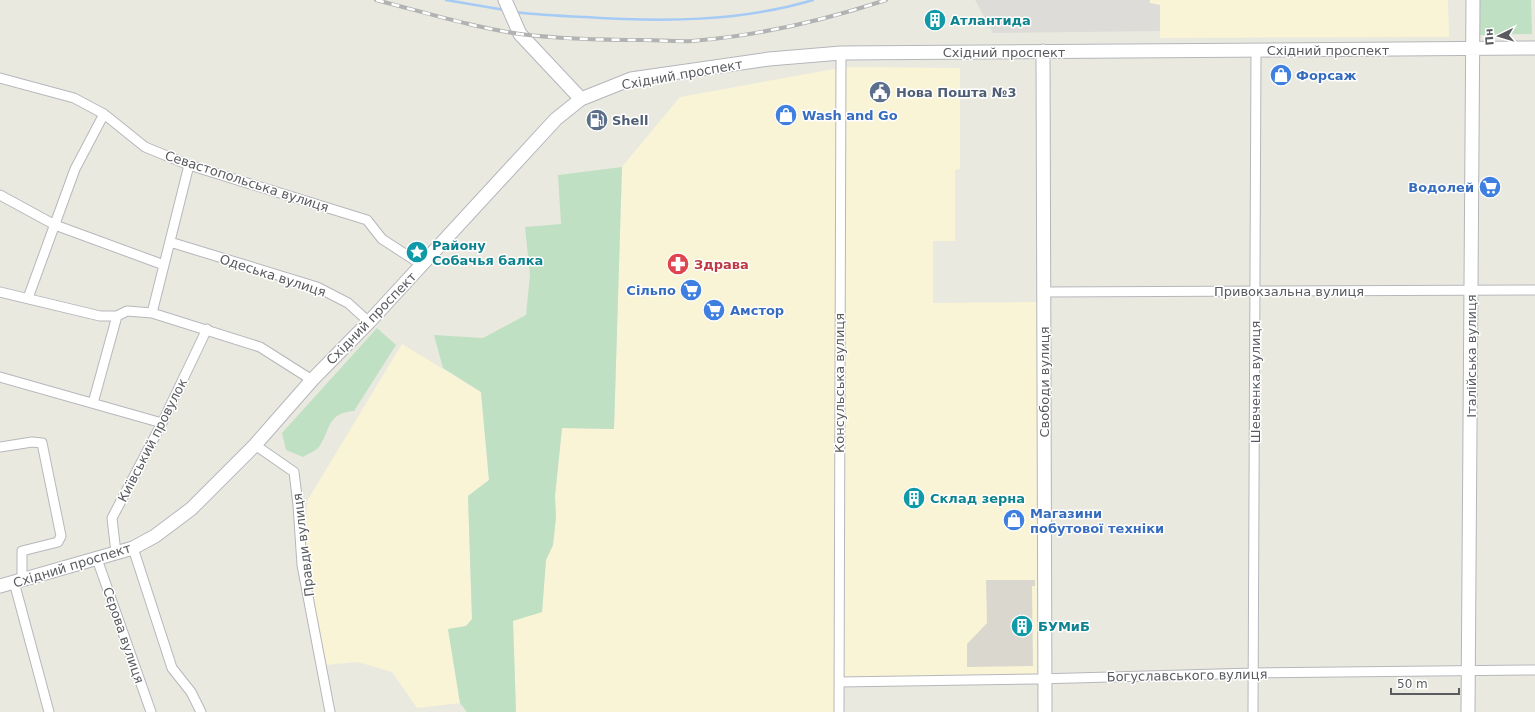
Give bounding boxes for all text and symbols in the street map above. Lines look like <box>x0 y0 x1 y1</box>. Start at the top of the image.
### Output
building icon: Атлантида <box>922 7 948 33</box>
place label: Атлантида <box>950 13 1031 28</box>
north arrow <box>1479 16 1519 56</box>
text: Пн <box>1482 28 1497 46</box>
street label: Східний проспект <box>1267 43 1390 58</box>
street label: Східний проспект <box>943 45 1066 60</box>
street label: Східний проспект <box>620 56 744 93</box>
shop icon: Форсаж <box>1268 62 1294 88</box>
place label: Форсаж <box>1296 68 1357 83</box>
public building icon: Нова Пошта №3 <box>867 79 893 105</box>
place label: Нова Пошта №3 <box>896 85 1016 100</box>
shop icon: Wash and Go <box>773 102 799 128</box>
fuel station icon: Shell <box>584 107 610 133</box>
place label: Wash and Go <box>802 108 898 123</box>
place label: Shell <box>612 113 648 128</box>
street label: Севастопольська вулиця <box>163 148 331 215</box>
supermarket icon: Водолей <box>1477 174 1503 200</box>
place label: Водолей <box>1408 180 1474 195</box>
place label: Району Собачья балка <box>432 238 543 268</box>
place icon: Району Собачья балка <box>404 239 430 265</box>
street label: Одеська вулиця <box>218 251 328 300</box>
pharmacy icon: Здрава <box>665 251 691 277</box>
place label: Здрава <box>694 257 749 272</box>
street label: Східний проспект <box>323 269 420 368</box>
supermarket icon: Сільпо <box>678 277 704 303</box>
place label: Сільпо <box>626 283 676 298</box>
street label: Привокзальна вулиця <box>1214 284 1364 299</box>
street label: Італійська вулиця <box>1464 294 1479 418</box>
supermarket icon: Амстор <box>701 297 727 323</box>
place label: Амстор <box>730 303 784 318</box>
street label: Консульська вулиця <box>832 313 847 453</box>
street label: Шевченка вулиця <box>1248 321 1263 443</box>
street label: Свободи вулиця <box>1037 326 1052 438</box>
street label: Київський провулок <box>115 376 190 505</box>
building icon: Склад зерна <box>901 485 927 511</box>
place label: Склад зерна <box>930 491 1025 506</box>
street label: Правди вулиця <box>290 492 317 597</box>
place label: Магазини побутової техніки <box>1030 506 1164 536</box>
shop icon: Магазини побутової техніки <box>1001 507 1027 533</box>
street label: Східний проспект <box>11 540 133 591</box>
street label: Сєрова вулиця <box>100 585 147 685</box>
building icon: БУМиБ <box>1009 613 1035 639</box>
place label: БУМиБ <box>1038 619 1090 634</box>
street label: Богуславського вулиця <box>1106 667 1268 684</box>
scale bar <box>1391 670 1459 696</box>
text: 50 m <box>1397 677 1428 691</box>

